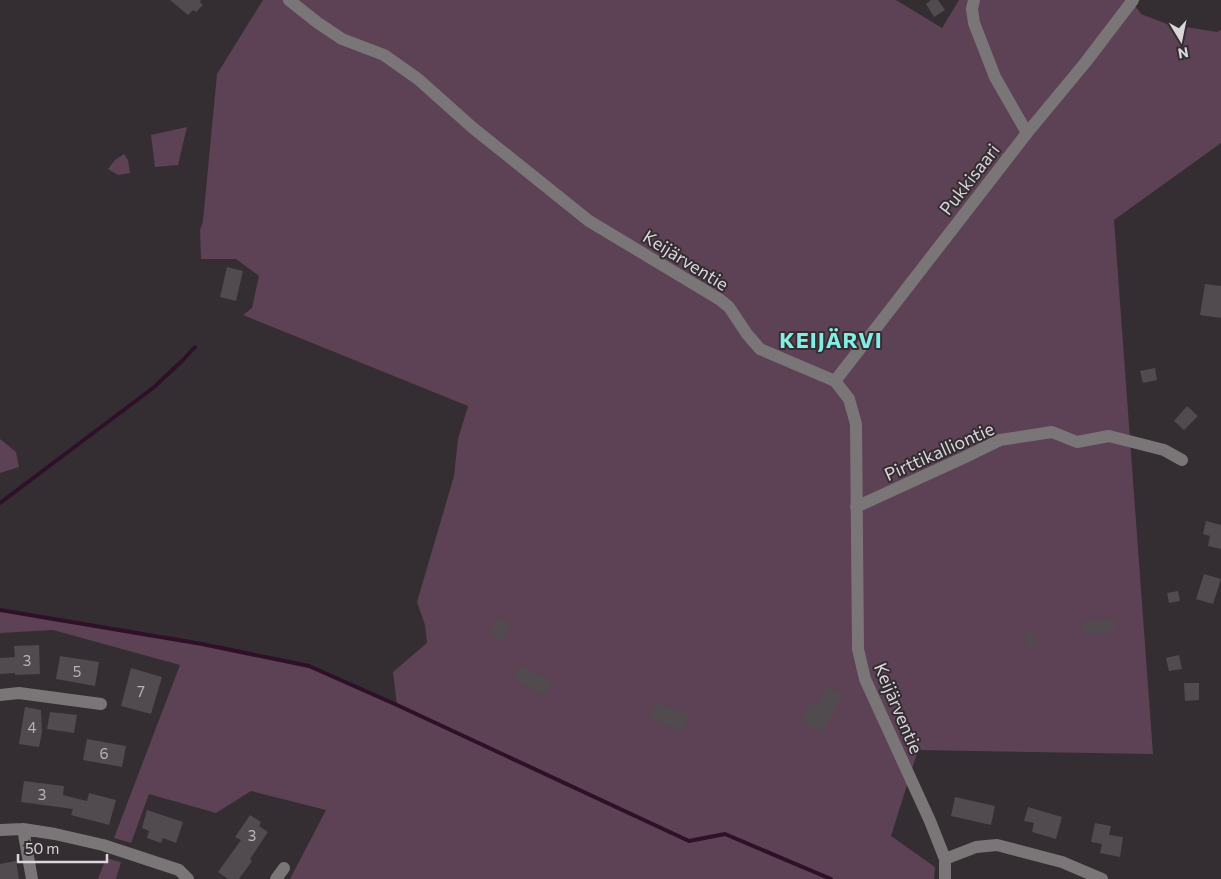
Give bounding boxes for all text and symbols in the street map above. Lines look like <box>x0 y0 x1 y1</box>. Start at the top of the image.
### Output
north arrow <box>1156 15 1206 65</box>
text: N <box>1177 44 1190 63</box>
street label: Pukkisaari <box>934 139 1004 219</box>
street label: Keijärventie <box>639 225 733 295</box>
district label: KEIJÄRVI <box>779 326 883 353</box>
street label: Pirttikalliontie <box>881 417 997 485</box>
house number: 3 <box>23 651 31 669</box>
street label: Keijärventie <box>870 659 928 757</box>
house number: 5 <box>73 662 81 680</box>
house number: 7 <box>137 682 145 700</box>
house number: 4 <box>28 718 37 736</box>
house number: 6 <box>99 744 109 762</box>
house number: 3 <box>38 785 46 803</box>
house number: 3 <box>248 826 256 844</box>
scale bar <box>18 832 106 864</box>
text: 50 m <box>25 839 59 857</box>

